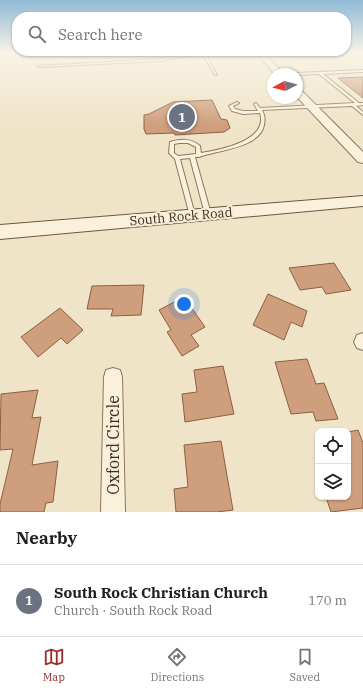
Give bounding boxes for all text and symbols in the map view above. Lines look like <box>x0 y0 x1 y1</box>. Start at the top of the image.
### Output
search box <box>12 12 351 56</box>
icon: search <box>26 23 48 45</box>
text: Search here <box>58 25 143 44</box>
north arrow <box>267 68 303 104</box>
pin: 1 <box>169 102 195 132</box>
street label: South Rock Road <box>129 204 233 229</box>
your location <box>174 294 194 314</box>
street label: Oxford Circle <box>103 395 123 495</box>
map controls <box>315 428 351 500</box>
button: locate <box>315 428 351 464</box>
button: layers <box>315 464 351 500</box>
text: Nearby <box>16 527 77 549</box>
text: South Rock Christian Church <box>54 583 268 602</box>
text: 1 <box>25 592 33 609</box>
text: 170 m <box>308 592 347 609</box>
text: Church · South Rock Road <box>54 602 212 619</box>
tab: Map <box>43 646 65 684</box>
tab: Directions <box>150 646 204 684</box>
tab: Saved <box>289 646 320 684</box>

